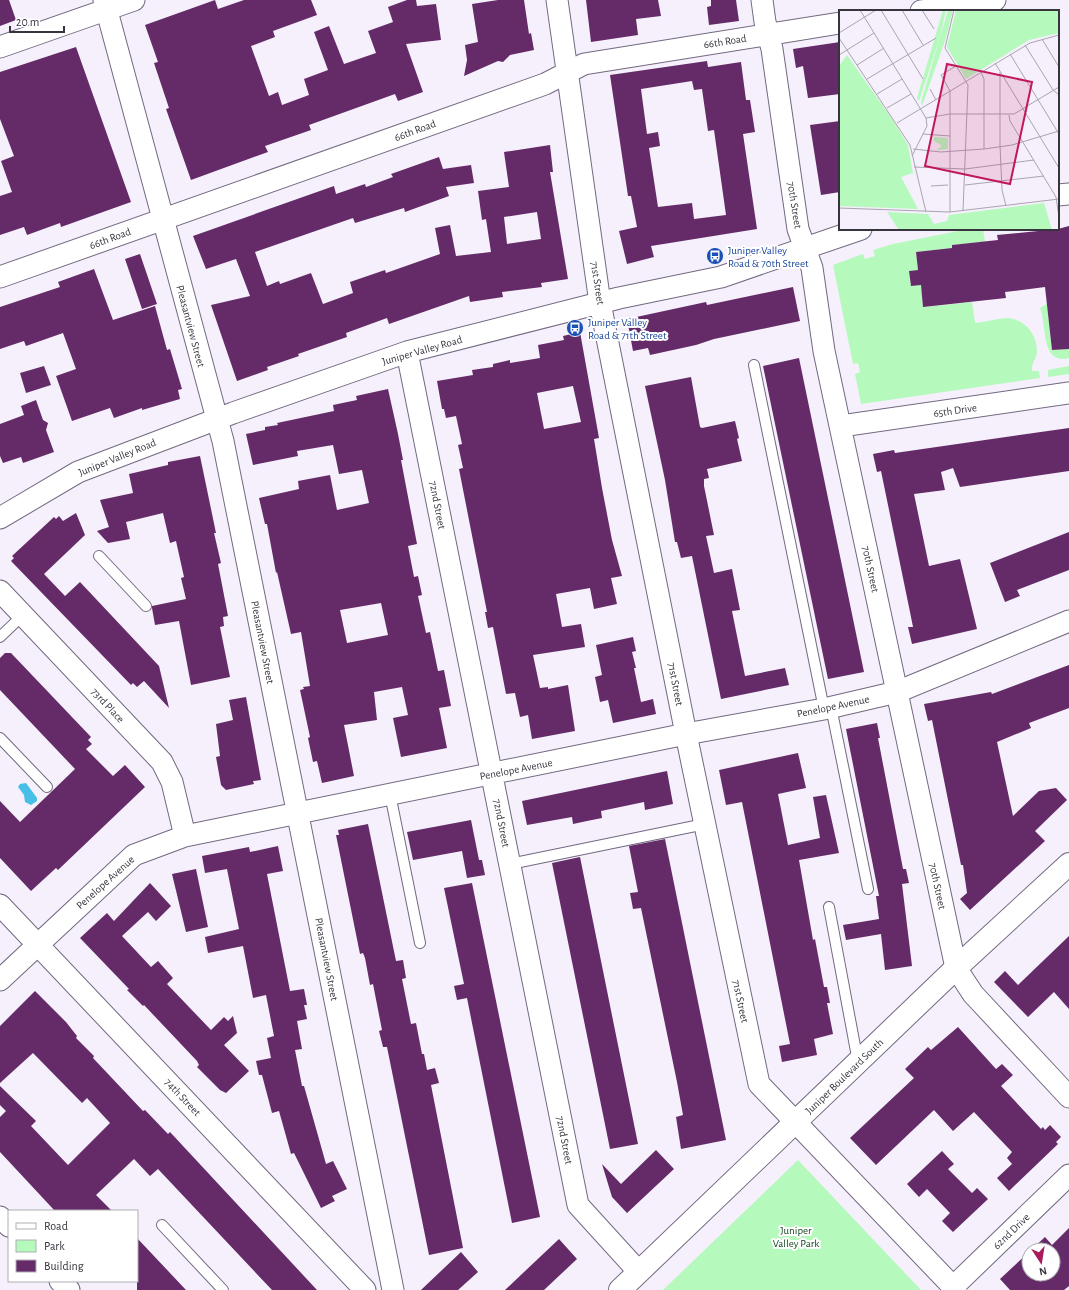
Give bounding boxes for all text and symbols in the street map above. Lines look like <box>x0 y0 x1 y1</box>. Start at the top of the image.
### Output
scale bar <box>10 8 64 34</box>
inset map <box>839 10 1059 230</box>
text: 20 m <box>16 16 39 28</box>
street label: 66th Road <box>703 33 748 50</box>
street label: 66th Road <box>393 118 438 143</box>
street label: 70th Street <box>785 181 804 230</box>
street label: 66th Road <box>88 226 133 251</box>
place label: Juniper Valley Road & 70th Street <box>728 245 809 269</box>
bus stop icon: Juniper Valley Road & 70th Street <box>705 246 725 266</box>
street label: 71st Street <box>589 261 606 306</box>
street label: Pleasantview Street <box>174 284 207 369</box>
place label: Juniper Valley Road & 71th Street <box>588 317 667 341</box>
bus stop icon: Juniper Valley Road & 71th Street <box>565 318 585 338</box>
street label: Juniper Valley Road <box>381 334 464 367</box>
street label: 65th Drive <box>933 402 977 419</box>
street label: Juniper Valley Road <box>77 437 158 478</box>
street label: 72nd Street <box>427 480 448 531</box>
street label: 70th Street <box>860 545 881 594</box>
street label: Pleasantview Street <box>249 600 276 685</box>
street label: 71st Street <box>666 662 685 707</box>
street label: 73rd Place <box>89 686 126 725</box>
street label: Penelope Avenue <box>796 693 870 720</box>
street label: Penelope Avenue <box>479 757 553 782</box>
street label: 72nd Street <box>491 798 512 849</box>
street label: Penelope Avenue <box>74 854 136 911</box>
street label: 70th Street <box>927 862 948 911</box>
street label: Pleasantview Street <box>313 917 340 1002</box>
street label: 71st Street <box>731 979 751 1024</box>
street label: Juniper Boulevard South <box>803 1036 885 1116</box>
street label: 74th Street <box>163 1076 203 1119</box>
street label: 72nd Street <box>554 1115 575 1166</box>
legend <box>8 1210 138 1282</box>
street label: 62nd Drive <box>991 1211 1032 1251</box>
text: Road <box>44 1220 68 1232</box>
park label: Juniper Valley Park <box>773 1225 819 1249</box>
text: Park <box>44 1240 65 1252</box>
north arrow <box>1021 1242 1061 1282</box>
text: Building <box>44 1260 84 1272</box>
text: N <box>1038 1265 1048 1277</box>

